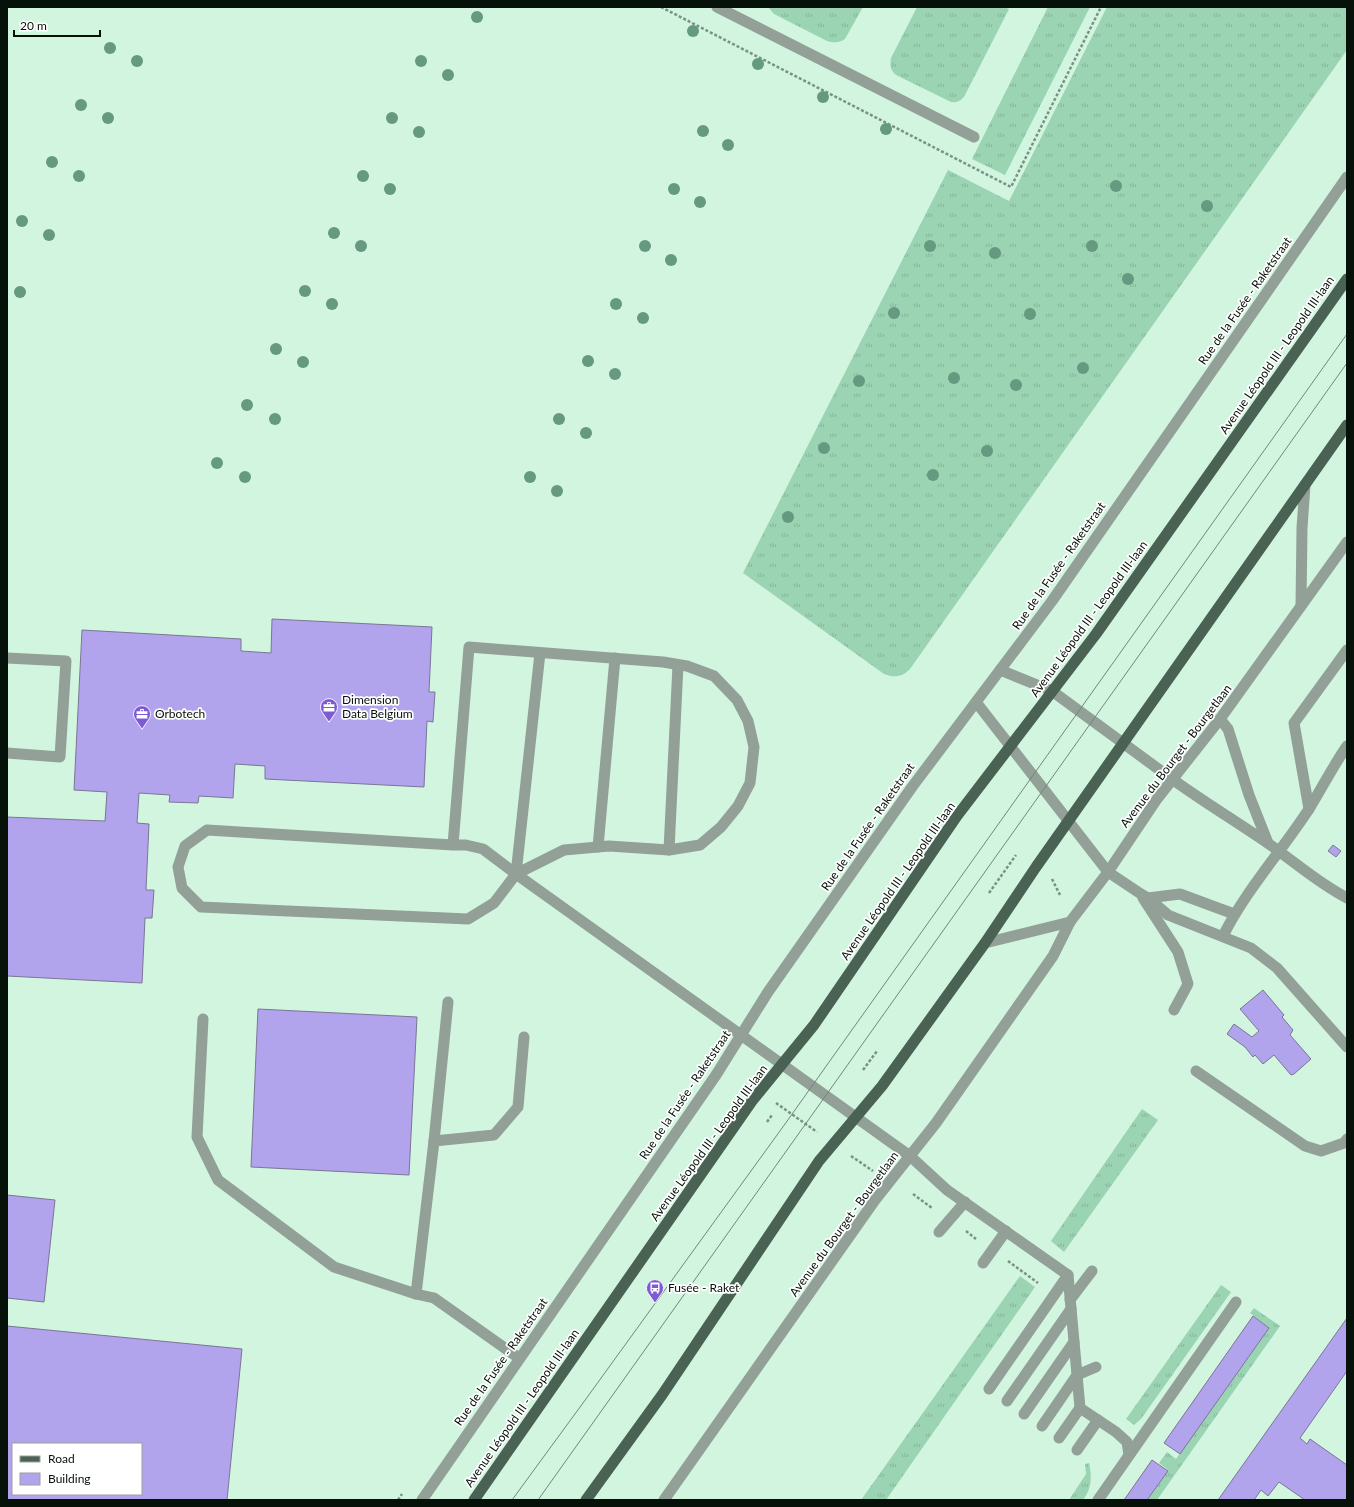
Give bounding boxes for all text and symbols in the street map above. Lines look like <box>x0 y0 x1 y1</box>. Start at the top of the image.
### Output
scale bar <box>14 12 100 38</box>
text: 20 m <box>20 18 47 33</box>
street label: Rue de la Fusée - Raketstraat <box>1195 233 1295 367</box>
street label: Avenue Léopold III - Leopold III-laan <box>1216 273 1337 437</box>
street label: Rue de la Fusée - Raketstraat <box>1009 498 1109 632</box>
street label: Avenue Léopold III - Leopold III-laan <box>1027 538 1150 700</box>
street label: Avenue du Bourget - Bourgetlaan <box>1117 681 1234 830</box>
place label: Dimension Data Belgium <box>342 692 413 721</box>
office icon: Dimension Data Belgium <box>319 697 339 722</box>
office icon: Orbotech <box>132 704 152 729</box>
place label: Orbotech <box>155 706 205 721</box>
street label: Rue de la Fusée - Raketstraat <box>818 759 918 893</box>
street label: Avenue Léopold III - Leopold III-laan <box>837 799 958 963</box>
street label: Rue de la Fusée - Raketstraat <box>636 1027 734 1162</box>
street label: Avenue Léopold III - Leopold III-laan <box>647 1062 770 1224</box>
street label: Avenue du Bourget - Bourgetlaan <box>786 1148 901 1299</box>
bus stop icon: Fusée - Raket <box>645 1278 665 1303</box>
place label: Fusée - Raket <box>668 1280 740 1295</box>
street label: Rue de la Fusée - Raketstraat <box>451 1294 551 1428</box>
street label: Avenue Léopold III - Leopold III-laan <box>461 1326 582 1490</box>
legend <box>12 1443 142 1495</box>
text: Road <box>48 1451 75 1466</box>
text: Building <box>48 1471 91 1486</box>

